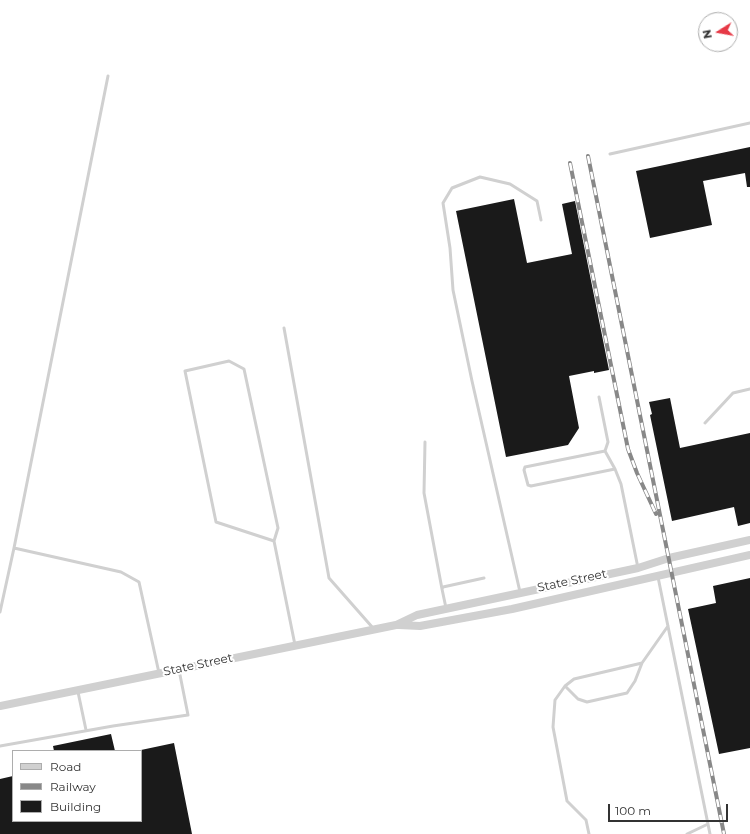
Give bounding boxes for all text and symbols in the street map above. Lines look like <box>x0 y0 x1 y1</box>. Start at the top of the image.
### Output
north arrow <box>698 12 738 52</box>
text: N <box>699 28 715 40</box>
street label: State Street <box>536 567 608 595</box>
street label: State Street <box>162 651 234 679</box>
legend <box>12 750 142 822</box>
text: Road <box>50 759 81 774</box>
text: Railway <box>50 779 96 794</box>
scale bar <box>610 796 730 822</box>
text: Building <box>50 799 101 814</box>
text: 100 m <box>615 803 651 818</box>

